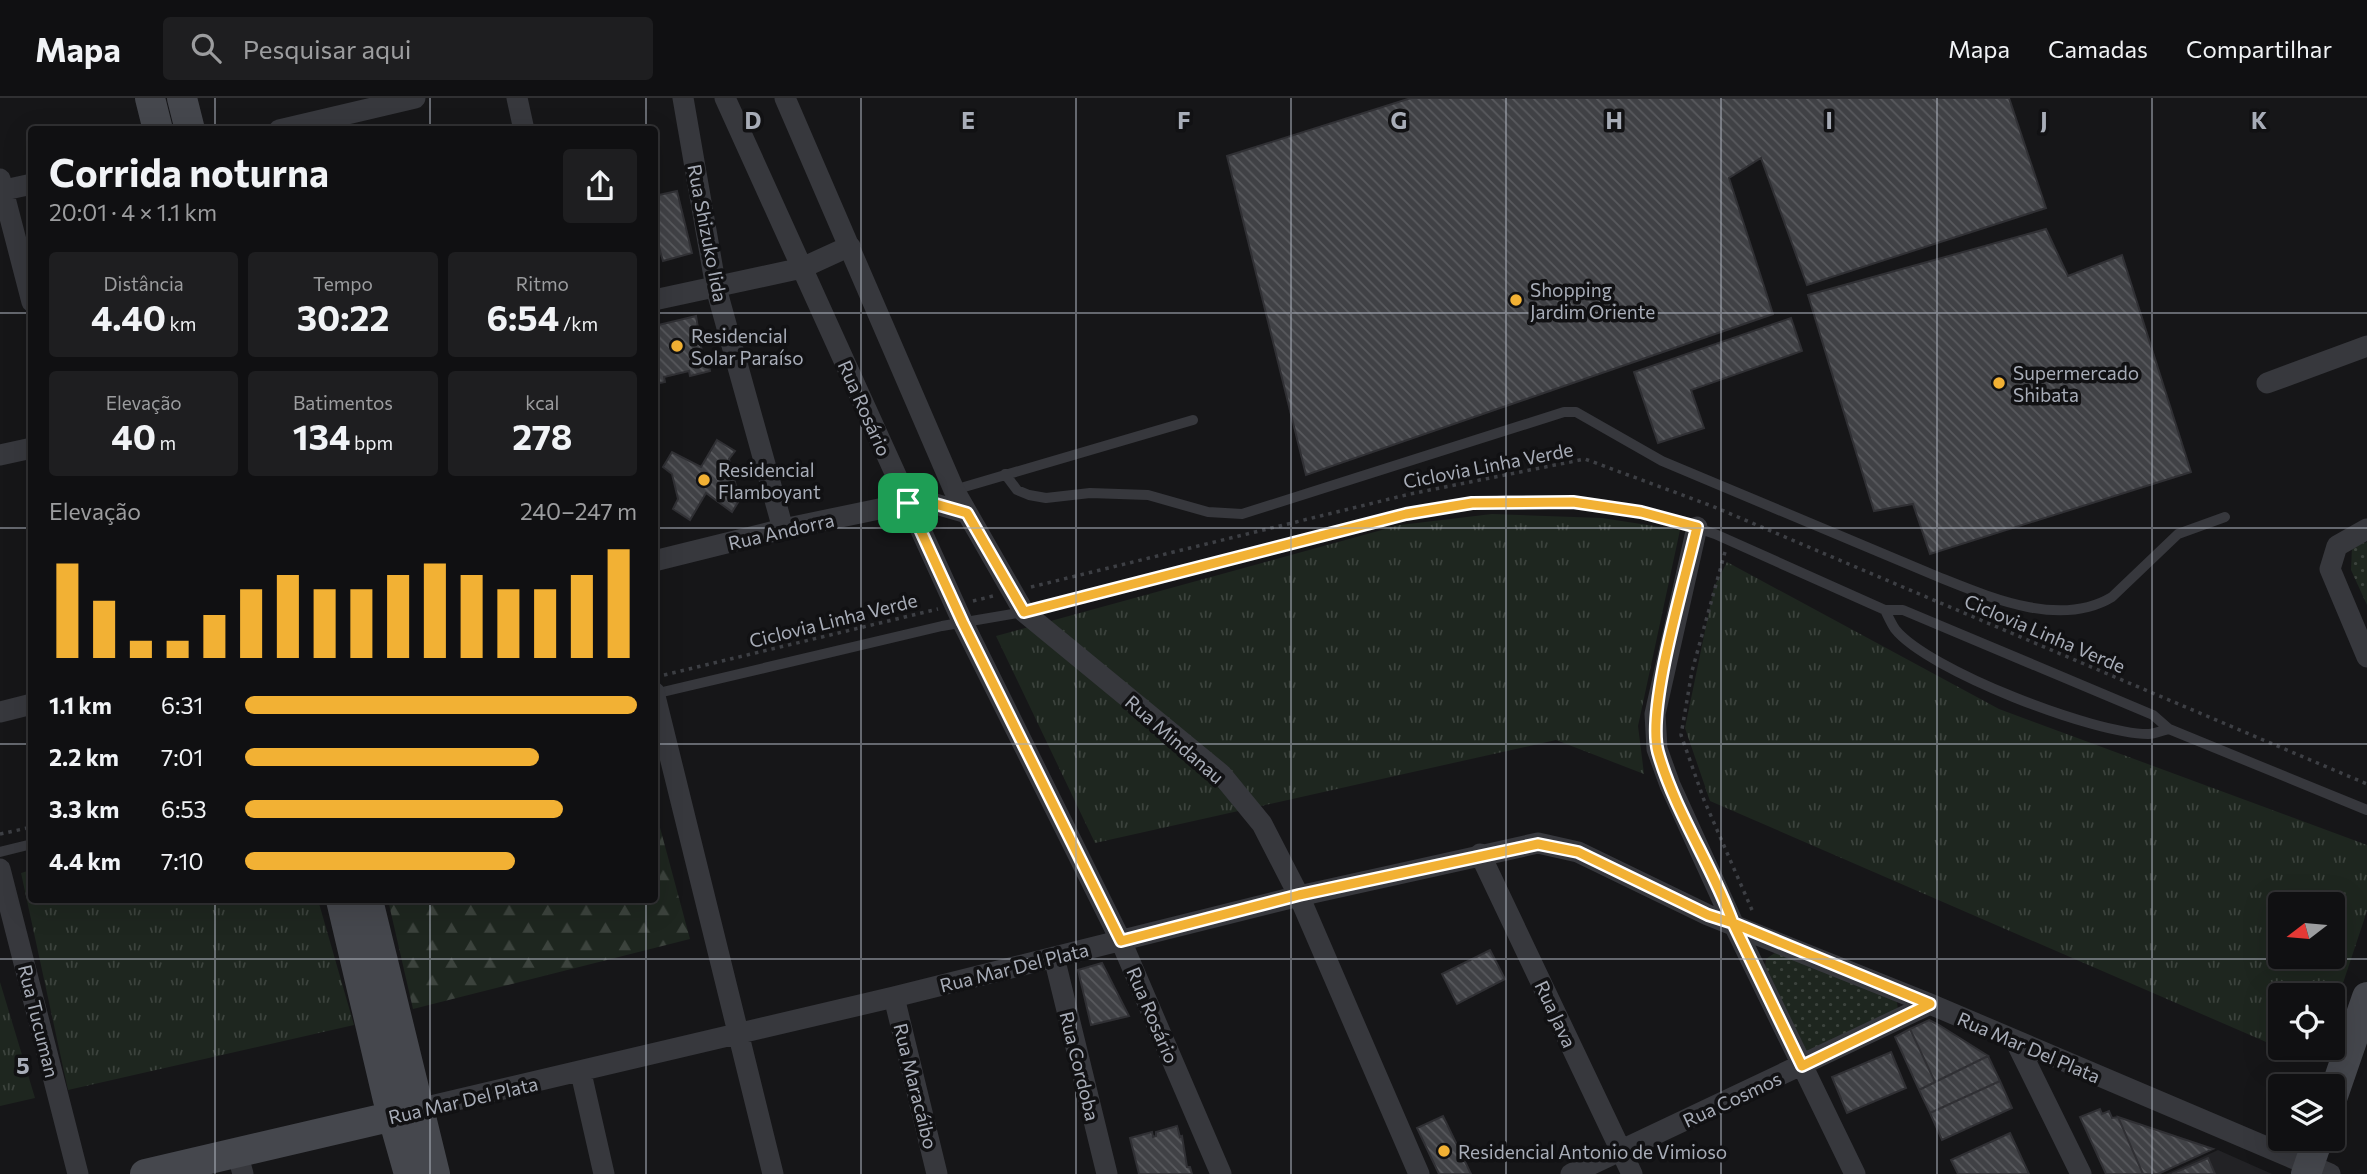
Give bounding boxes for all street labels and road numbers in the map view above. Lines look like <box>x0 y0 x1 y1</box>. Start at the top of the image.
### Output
street label: Rua Shizuko Iida <box>683 162 733 304</box>
street label: Rua Rosário <box>834 357 896 459</box>
street label: Ciclovia Linha Verde <box>1401 437 1575 493</box>
street label: Rua Andorra <box>726 508 836 554</box>
street label: Ciclovia Linha Verde <box>747 588 919 652</box>
street label: Ciclovia Linha Verde <box>1961 589 2129 677</box>
street label: Rua Mindanau <box>1121 690 1229 788</box>
street label: Rua Mar Del Plata <box>937 937 1091 997</box>
street label: Rua Tucuman <box>14 962 64 1080</box>
street label: Rua Rosário <box>1122 963 1184 1067</box>
street label: Rua Java <box>1530 977 1582 1051</box>
street label: Rua Mar Del Plata <box>1954 1007 2104 1087</box>
street label: Rua Cordoba <box>1055 1009 1105 1123</box>
street label: Rua Maracáibo <box>889 1021 943 1151</box>
street label: Rua Cosmos <box>1679 1066 1785 1132</box>
street label: Rua Mar Del Plata <box>386 1072 540 1128</box>

